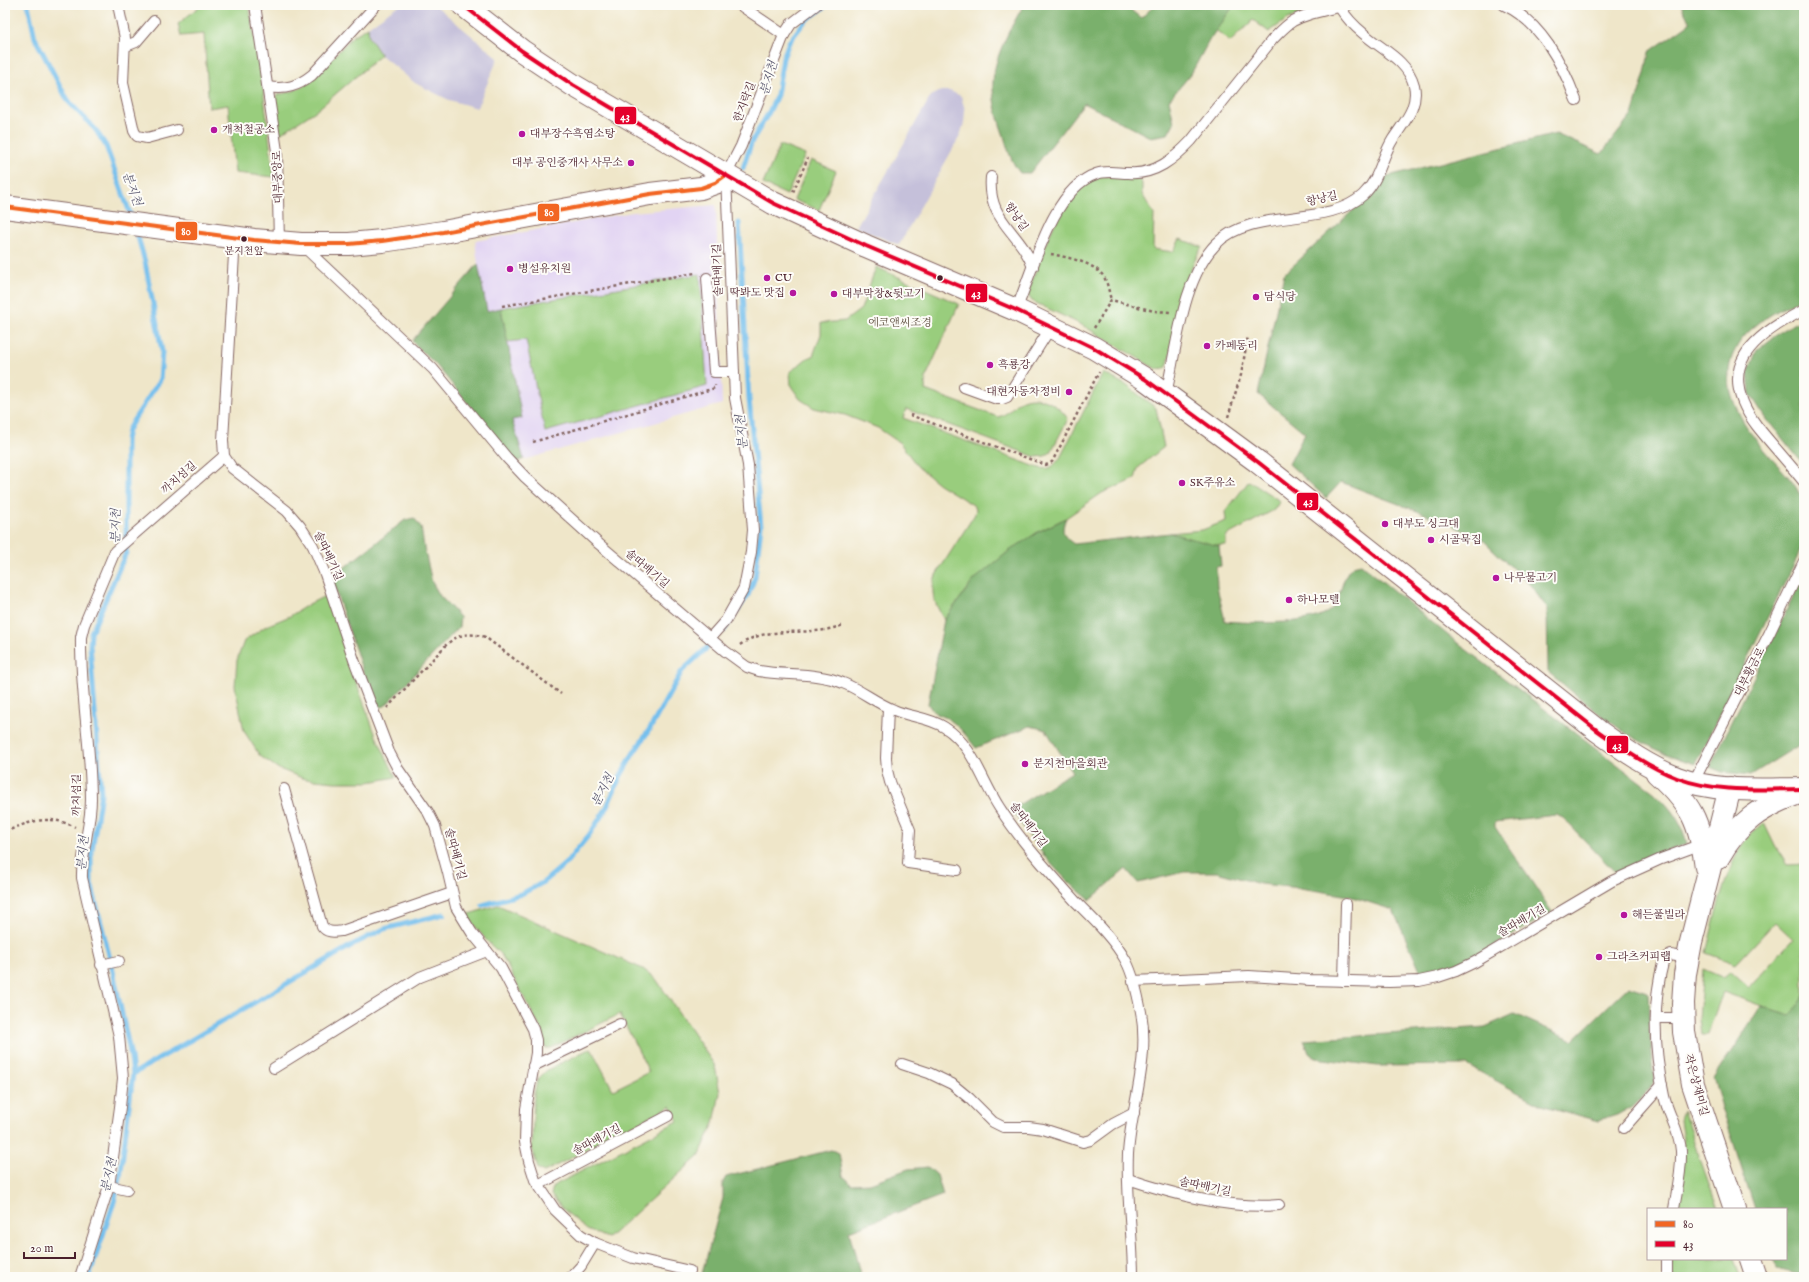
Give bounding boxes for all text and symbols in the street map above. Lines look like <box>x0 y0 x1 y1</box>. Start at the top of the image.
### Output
water label: 분지천 <box>757 58 781 97</box>
street label: 한지락길 <box>731 80 759 124</box>
line badge: 43 <box>614 106 637 125</box>
text: 43 <box>619 110 630 124</box>
place label: 개척철공소 <box>222 123 276 137</box>
marker: 개척철공소 <box>209 125 219 135</box>
place label: 대부장수흑염소탕 <box>530 127 615 141</box>
marker: 대부장수흑염소탕 <box>517 129 527 139</box>
street label: 대부중앙로 <box>270 150 286 204</box>
place label: 대부 공인중개사 사무소 <box>512 156 623 170</box>
marker: 대부 공인중개사 사무소 <box>626 158 636 168</box>
water label: 분지천 <box>119 170 145 209</box>
street label: 항낭길 <box>1305 189 1339 209</box>
street label: 항낭길 <box>1001 200 1031 234</box>
line badge: 80 <box>537 203 560 222</box>
text: 80 <box>544 206 554 220</box>
line badge: 80 <box>175 221 198 241</box>
text: 80 <box>181 225 191 239</box>
marker: 분지천앞 <box>239 234 249 244</box>
street label: 솔따배기길 <box>710 243 726 297</box>
place label: 분지천앞 <box>225 245 264 258</box>
place label: 병설유치원 <box>518 262 571 276</box>
marker: 병설유치원 <box>505 264 515 274</box>
place label: CU <box>775 271 793 285</box>
marker: CU <box>762 273 772 283</box>
unlabelled marker <box>935 273 945 283</box>
line badge: 43 <box>965 283 988 303</box>
place label: 딱봐도 맛집 <box>729 286 785 300</box>
place label: 대부막창&뒷고기 <box>842 287 925 301</box>
text: 43 <box>970 287 981 301</box>
marker: 딱봐도 맛집 <box>788 288 798 298</box>
marker: 대부막창&뒷고기 <box>829 289 839 299</box>
place label: 담식당 <box>1264 290 1296 304</box>
marker: 담식당 <box>1251 292 1261 302</box>
park label: 에코앤씨조경 <box>868 316 932 330</box>
place label: 카페동리 <box>1215 339 1258 353</box>
marker: 카페동리 <box>1202 341 1212 351</box>
place label: 흑룡강 <box>998 358 1030 372</box>
marker: 흑룡강 <box>985 360 995 370</box>
place label: 대현자동차정비 <box>987 385 1061 399</box>
marker: 대현자동차정비 <box>1064 387 1074 397</box>
water label: 분지천 <box>733 413 751 450</box>
street label: 까치섬길 <box>158 459 200 497</box>
place label: SK주유소 <box>1190 476 1236 490</box>
marker: SK주유소 <box>1177 478 1187 488</box>
line badge: 43 <box>1296 492 1319 511</box>
text: 43 <box>1302 495 1313 509</box>
water label: 분지천 <box>108 507 124 544</box>
place label: 대부도 싱크대 <box>1393 517 1459 531</box>
marker: 대부도 싱크대 <box>1380 519 1390 529</box>
street label: 솔따배기길 <box>310 529 346 583</box>
place label: 시골묵집 <box>1439 533 1482 547</box>
marker: 시골묵집 <box>1426 535 1436 545</box>
street label: 솔따배기길 <box>622 547 672 591</box>
place label: 나무물고기 <box>1504 571 1557 585</box>
marker: 나무물고기 <box>1491 573 1501 583</box>
place label: 하나모텔 <box>1297 593 1340 607</box>
marker: 하나모텔 <box>1284 595 1294 605</box>
street label: 대부황금로 <box>1732 645 1768 699</box>
line badge: 43 <box>1606 735 1629 754</box>
text: 43 <box>1611 739 1622 753</box>
place label: 분지천마을회관 <box>1033 757 1108 771</box>
marker: 분지천마을회관 <box>1020 759 1030 769</box>
water label: 분지천 <box>588 770 618 809</box>
street label: 까치섬길 <box>70 774 84 816</box>
street label: 솔따배기길 <box>1006 800 1050 850</box>
street label: 솔따배기길 <box>441 827 469 881</box>
water label: 분지천 <box>74 834 92 871</box>
street label: 솔따배기길 <box>1495 902 1549 940</box>
place label: 해든풀빌라 <box>1632 908 1686 922</box>
marker: 해든풀빌라 <box>1619 910 1629 920</box>
place label: 그라츠커피랩 <box>1607 950 1671 964</box>
marker: 그라츠커피랩 <box>1594 952 1604 962</box>
street label: 작은상재미길 <box>1681 1052 1711 1118</box>
street label: 솔따배기길 <box>570 1121 624 1159</box>
water label: 분지천 <box>98 1155 120 1194</box>
street label: 솔따배기길 <box>1178 1175 1232 1199</box>
legend <box>1647 1208 1787 1260</box>
text: 80 <box>1683 1217 1694 1232</box>
scale bar <box>24 1234 75 1260</box>
text: 43 <box>1683 1237 1693 1252</box>
text: 20 m <box>30 1241 53 1256</box>

